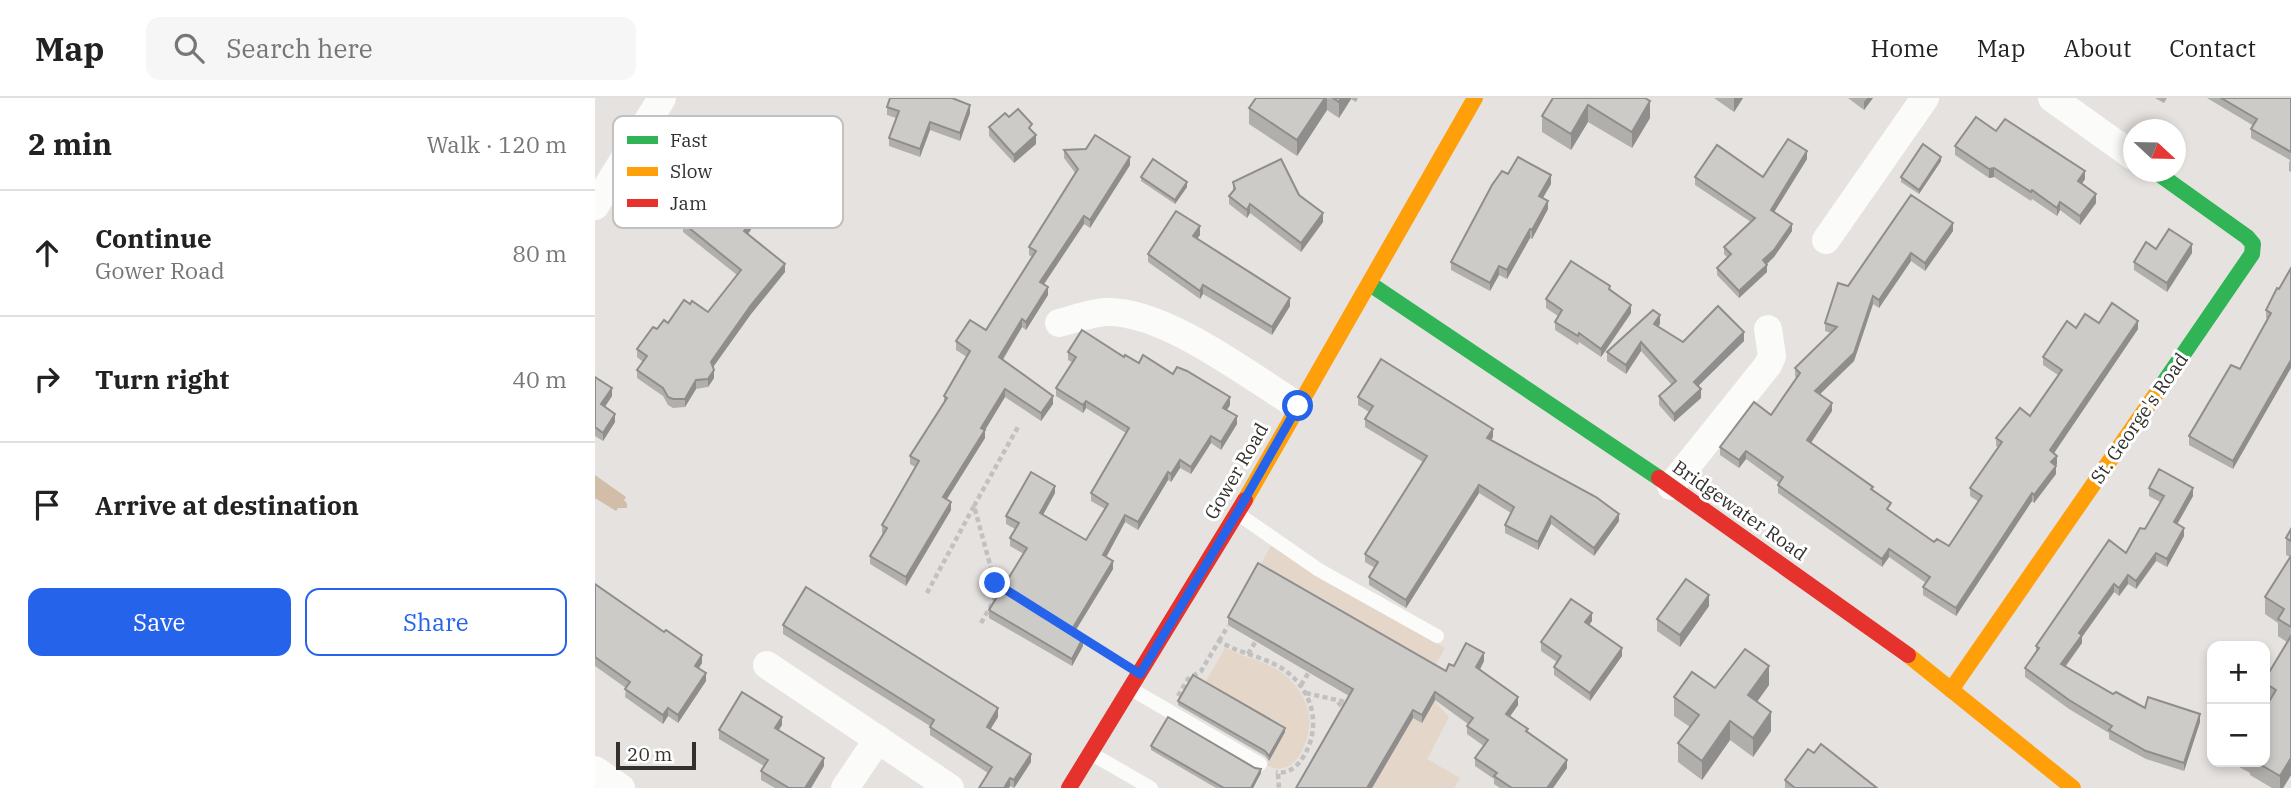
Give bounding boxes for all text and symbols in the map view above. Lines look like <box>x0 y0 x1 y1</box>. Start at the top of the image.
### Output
search box <box>146 17 636 80</box>
text: Map <box>35 27 104 70</box>
icon: search <box>170 29 208 67</box>
text: Search here <box>226 31 373 65</box>
text: Home <box>1871 32 1939 64</box>
text: Map <box>1977 32 2025 64</box>
text: About <box>2063 32 2131 64</box>
text: Contact <box>2169 32 2256 64</box>
legend <box>613 116 843 228</box>
north arrow <box>2123 119 2186 182</box>
text: 2 min <box>28 124 112 163</box>
text: Fast <box>670 128 708 152</box>
text: Walk · 120 m <box>426 129 567 159</box>
text: Slow <box>670 159 712 183</box>
text: Jam <box>670 191 707 215</box>
text: Continue <box>95 221 212 255</box>
icon: ahead <box>28 234 66 272</box>
text: 80 m <box>512 238 567 268</box>
text: Gower Road <box>95 255 225 285</box>
street label: St. George's Road <box>2085 348 2193 488</box>
icon: right <box>28 360 66 398</box>
text: Turn right <box>95 362 229 396</box>
text: 40 m <box>512 364 567 394</box>
route start <box>1282 390 1313 421</box>
street label: Gower Road <box>1199 419 1273 523</box>
street label: Bridgewater Road <box>1668 455 1812 565</box>
icon: arrive <box>28 486 66 524</box>
text: Arrive at destination <box>95 488 359 522</box>
route end <box>979 567 1010 598</box>
button: Save <box>28 588 291 656</box>
button: Share <box>305 588 567 656</box>
map controls <box>2207 641 2270 767</box>
button: + <box>2207 641 2270 704</box>
button: − <box>2207 704 2270 767</box>
scale bar <box>616 739 697 771</box>
text: 20 m <box>627 742 672 766</box>

